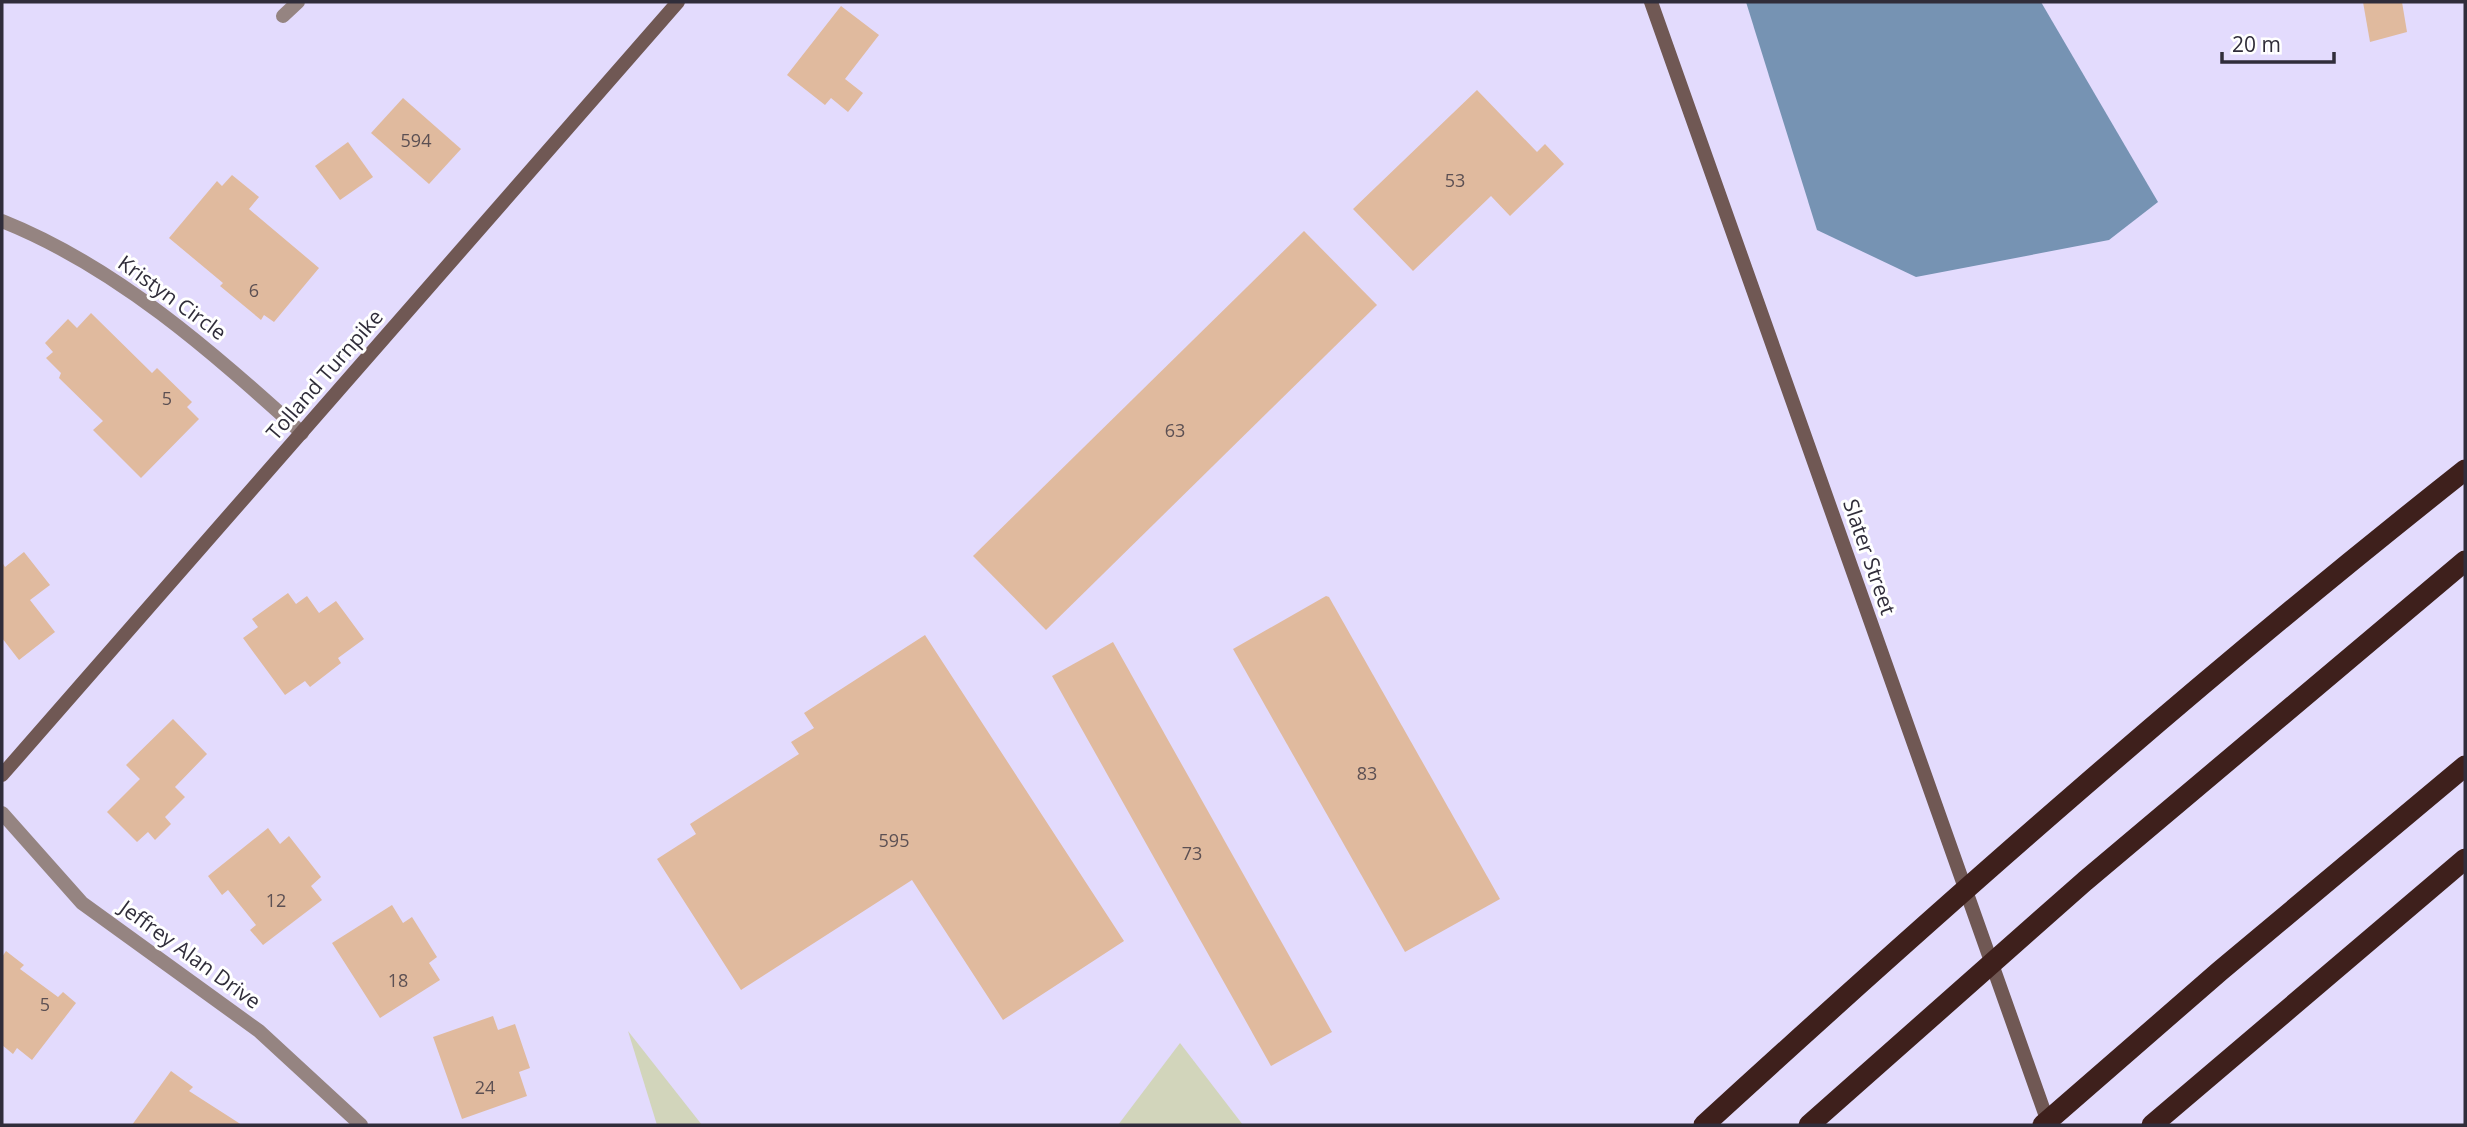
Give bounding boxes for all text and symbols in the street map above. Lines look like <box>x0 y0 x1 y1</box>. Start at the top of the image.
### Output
scale bar <box>2222 21 2334 65</box>
text: 20 m <box>2232 30 2281 58</box>
house number: 594 <box>401 128 431 152</box>
house number: 53 <box>1445 168 1465 192</box>
street label: Kristyn Circle <box>113 248 232 346</box>
house number: 6 <box>249 278 259 302</box>
street label: Tolland Turnpike <box>260 303 389 446</box>
house number: 5 <box>162 386 172 410</box>
house number: 63 <box>1165 418 1185 442</box>
street label: Slater Street <box>1837 495 1903 618</box>
house number: 83 <box>1357 761 1377 785</box>
house number: 595 <box>879 828 909 852</box>
house number: 73 <box>1182 841 1202 865</box>
house number: 12 <box>266 888 286 912</box>
street label: Jeffrey Alan Drive <box>113 892 267 1015</box>
house number: 18 <box>388 968 408 992</box>
house number: 5 <box>40 992 50 1016</box>
house number: 24 <box>475 1075 495 1099</box>

